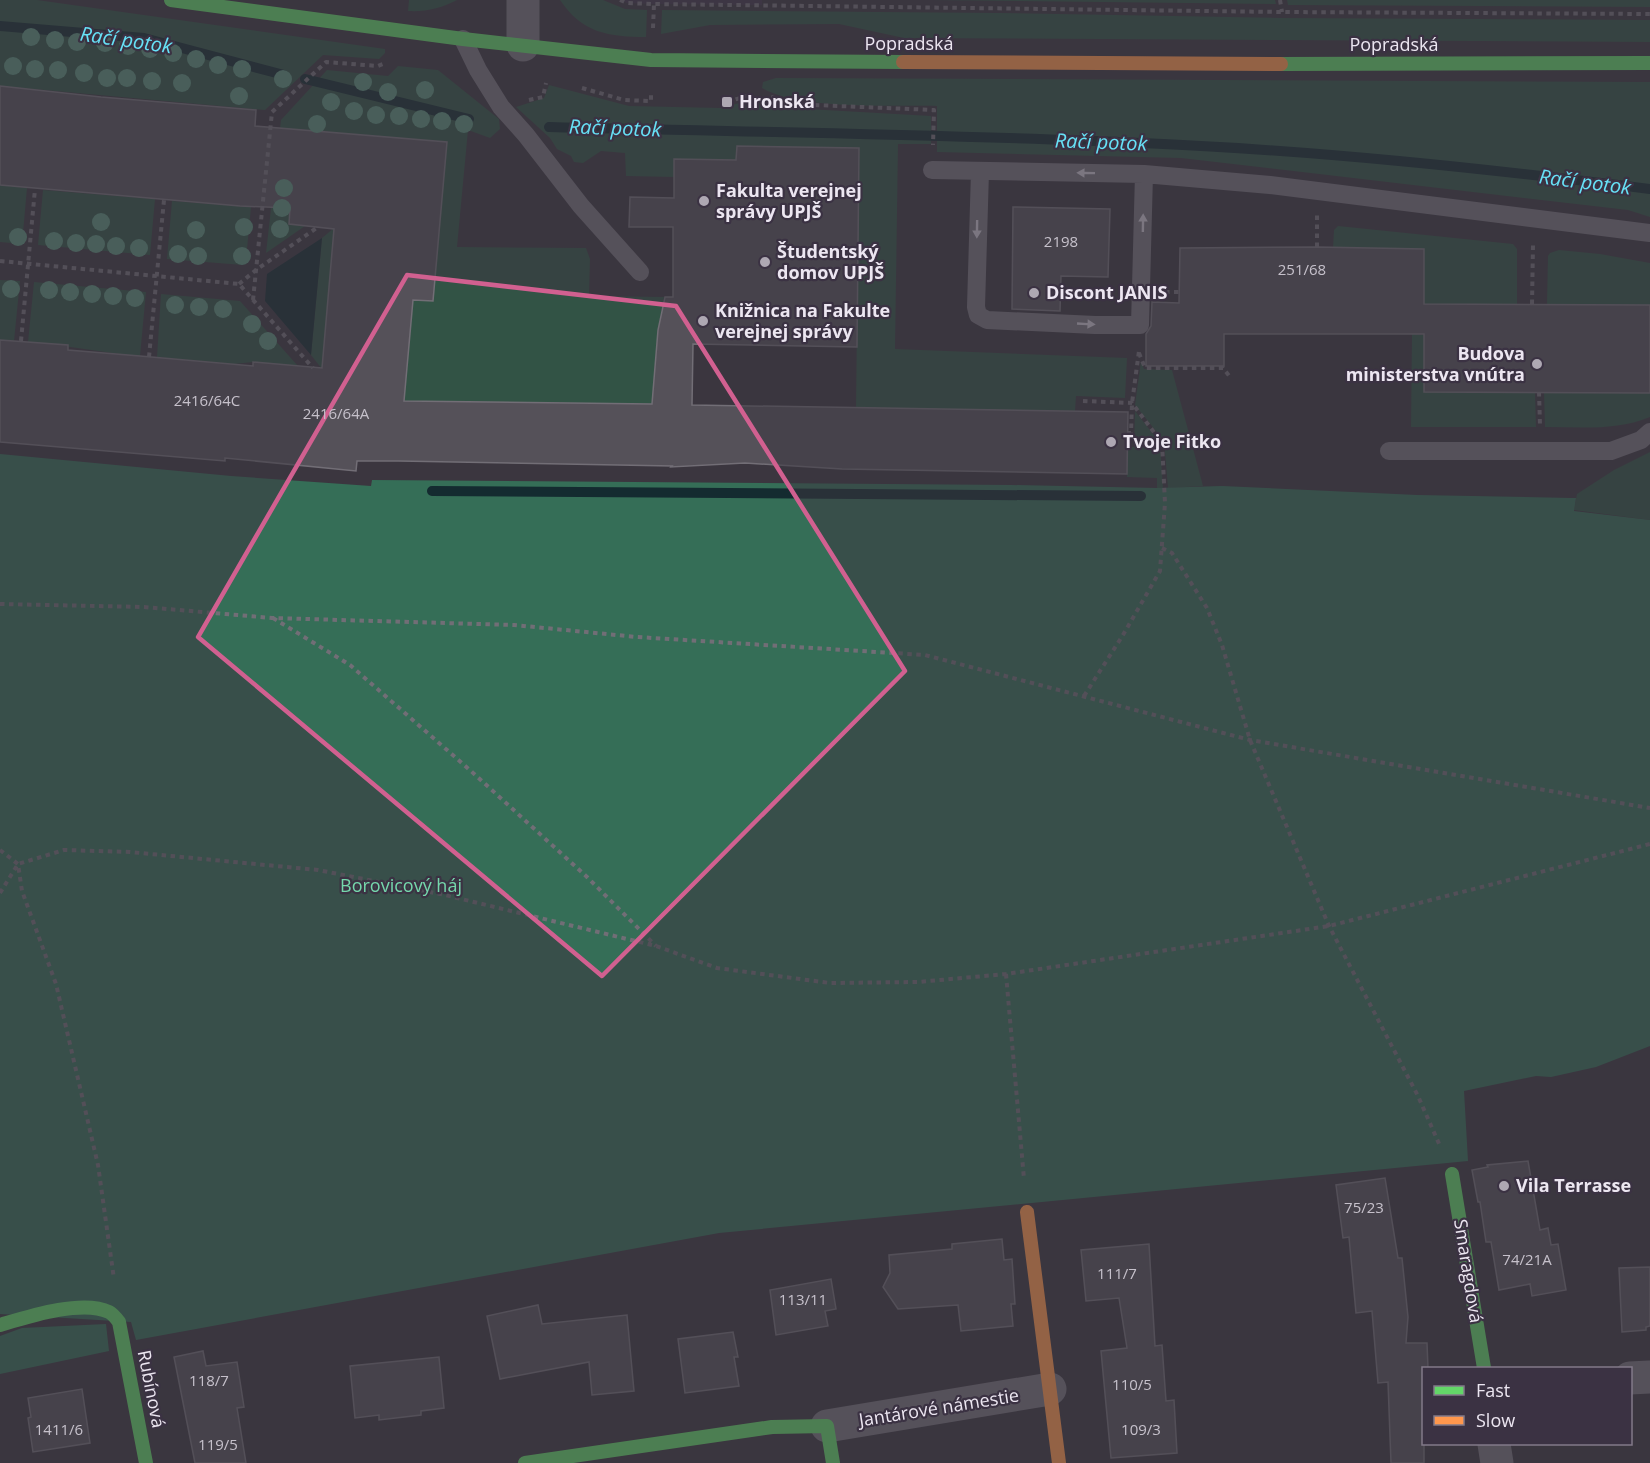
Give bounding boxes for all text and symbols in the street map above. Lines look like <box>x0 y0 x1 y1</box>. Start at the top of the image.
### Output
water label: Račí potok <box>78 20 175 59</box>
street label: Popradská <box>864 31 954 55</box>
street label: Popradská <box>1349 32 1439 56</box>
place label: Hronská <box>739 89 815 113</box>
marker: Hronská <box>720 95 734 109</box>
water label: Račí potok <box>568 112 663 143</box>
water label: Račí potok <box>1054 126 1149 157</box>
water label: Račí potok <box>1538 162 1634 201</box>
one-way arrow <box>1076 168 1095 178</box>
place label: Fakulta verejnej správy UPJŠ <box>716 178 862 223</box>
marker: Fakulta verejnej správy UPJŠ <box>697 194 711 208</box>
one-way arrow <box>1138 214 1148 233</box>
one-way arrow <box>973 220 982 239</box>
house number: 2198 <box>1044 231 1078 251</box>
place label: Študentský domov UPJŠ <box>777 239 884 284</box>
marker: Študentský domov UPJŠ <box>758 255 772 269</box>
house number: 251/68 <box>1278 259 1326 279</box>
place label: Discont JANIS <box>1046 280 1167 304</box>
marker: Discont JANIS <box>1027 286 1041 300</box>
place label: Knižnica na Fakulte verejnej správy <box>715 298 890 343</box>
marker: Knižnica na Fakulte verejnej správy <box>696 314 710 328</box>
one-way arrow <box>1076 320 1095 329</box>
place label: Budova ministerstva vnútra <box>1346 341 1525 386</box>
marker: Budova ministerstva vnútra <box>1530 357 1544 371</box>
house number: 2416/64C <box>174 390 240 410</box>
house number: 2416/64A <box>303 403 370 423</box>
place label: Tvoje Fitko <box>1123 429 1221 453</box>
marker: Tvoje Fitko <box>1104 435 1118 449</box>
park label: Borovicový háj <box>340 873 462 897</box>
place label: Vila Terrasse <box>1516 1173 1631 1197</box>
marker: Vila Terrasse <box>1497 1179 1511 1193</box>
house number: 75/23 <box>1344 1197 1384 1217</box>
street label: Smaragdová <box>1449 1217 1489 1324</box>
house number: 74/21A <box>1502 1249 1552 1269</box>
house number: 111/7 <box>1097 1263 1137 1283</box>
house number: 113/11 <box>779 1289 827 1309</box>
street label: Rubínová <box>133 1348 171 1430</box>
legend <box>1422 1367 1632 1445</box>
house number: 118/7 <box>189 1370 229 1390</box>
house number: 110/5 <box>1112 1374 1152 1394</box>
text: Fast <box>1476 1378 1510 1402</box>
street label: Jantárové námestie <box>855 1383 1021 1432</box>
text: Slow <box>1476 1408 1515 1432</box>
house number: 1411/6 <box>35 1419 83 1439</box>
house number: 109/3 <box>1121 1419 1161 1439</box>
house number: 119/5 <box>198 1434 238 1454</box>

